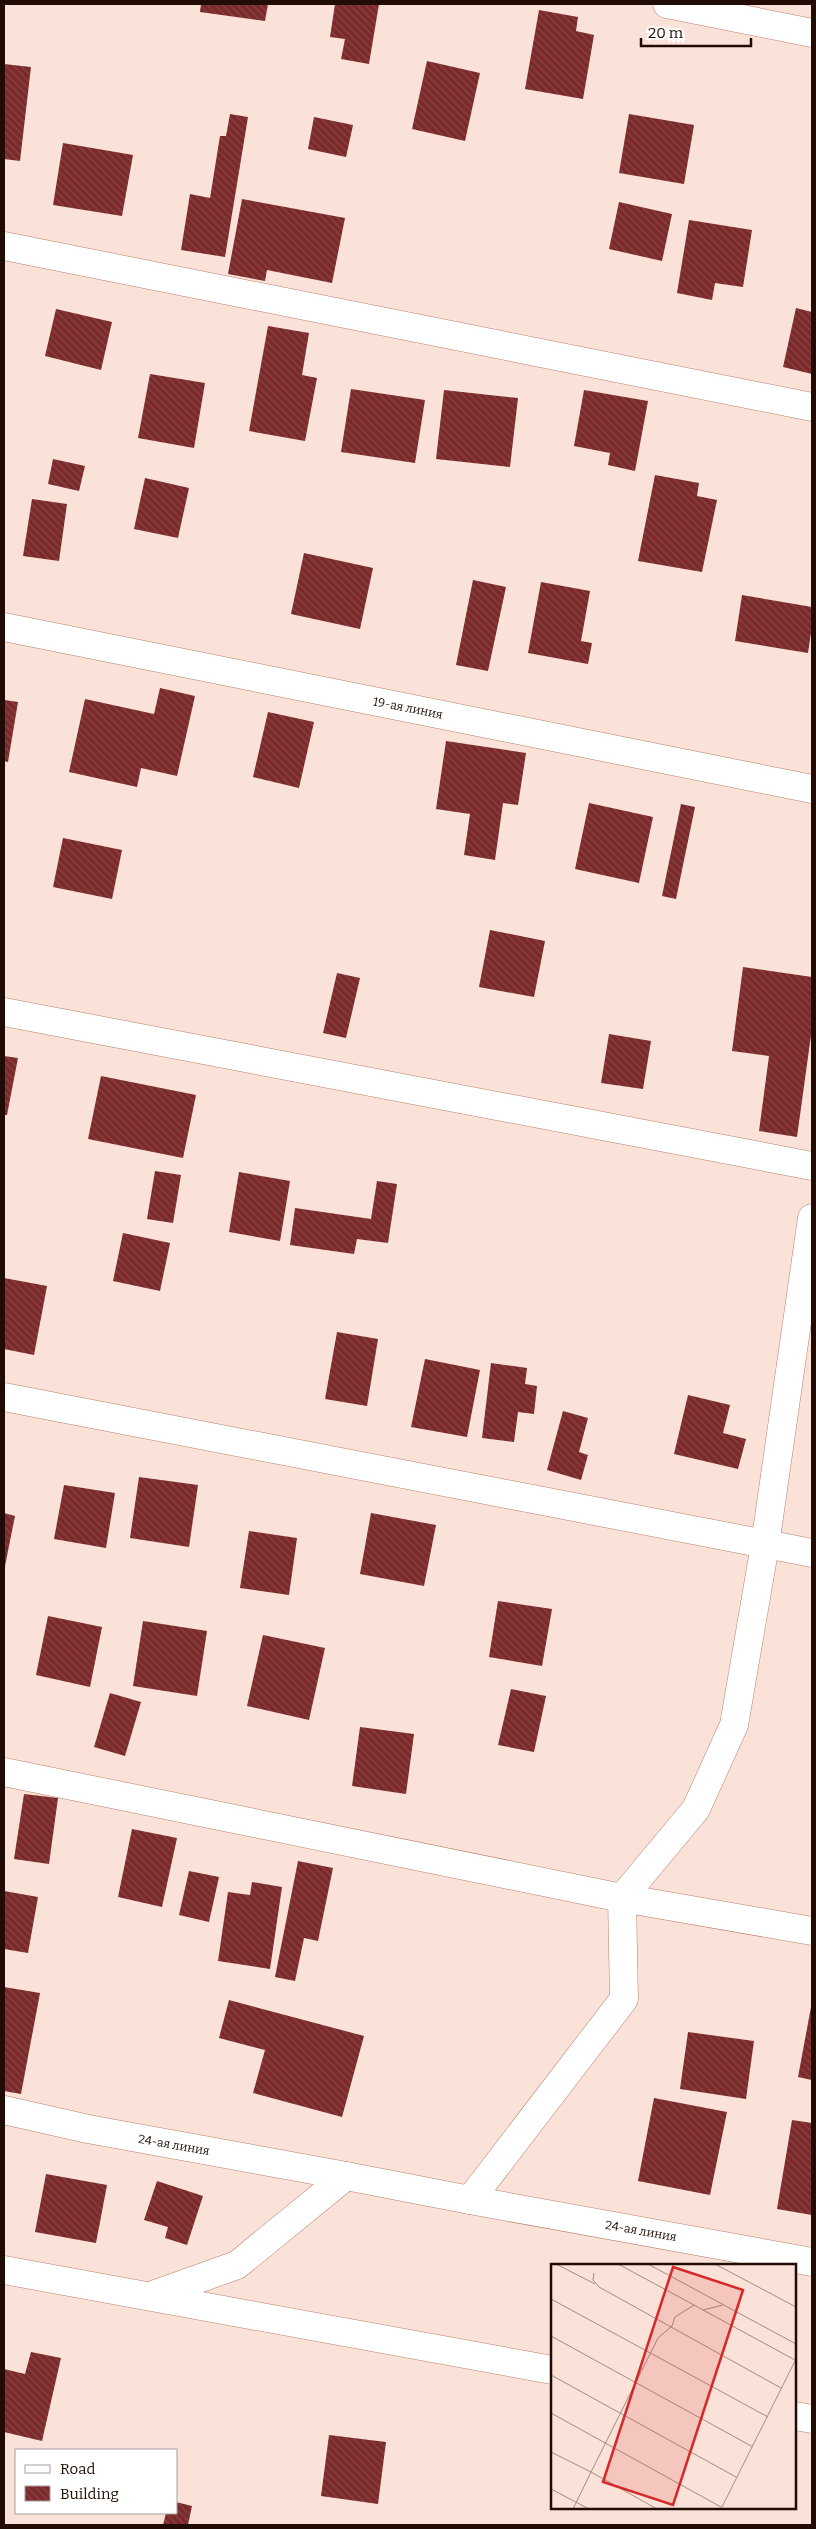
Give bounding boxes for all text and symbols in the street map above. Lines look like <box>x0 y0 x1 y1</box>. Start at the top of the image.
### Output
scale bar <box>641 15 751 47</box>
text: 20 m <box>648 24 684 42</box>
street label: 19-ая линия <box>372 694 444 722</box>
street label: 24-ая линия <box>137 2132 211 2158</box>
street label: 24-ая линия <box>604 2218 678 2244</box>
inset map <box>551 2264 796 2509</box>
legend <box>15 2449 178 2514</box>
text: Road <box>60 2460 95 2478</box>
text: Building <box>60 2485 119 2503</box>

